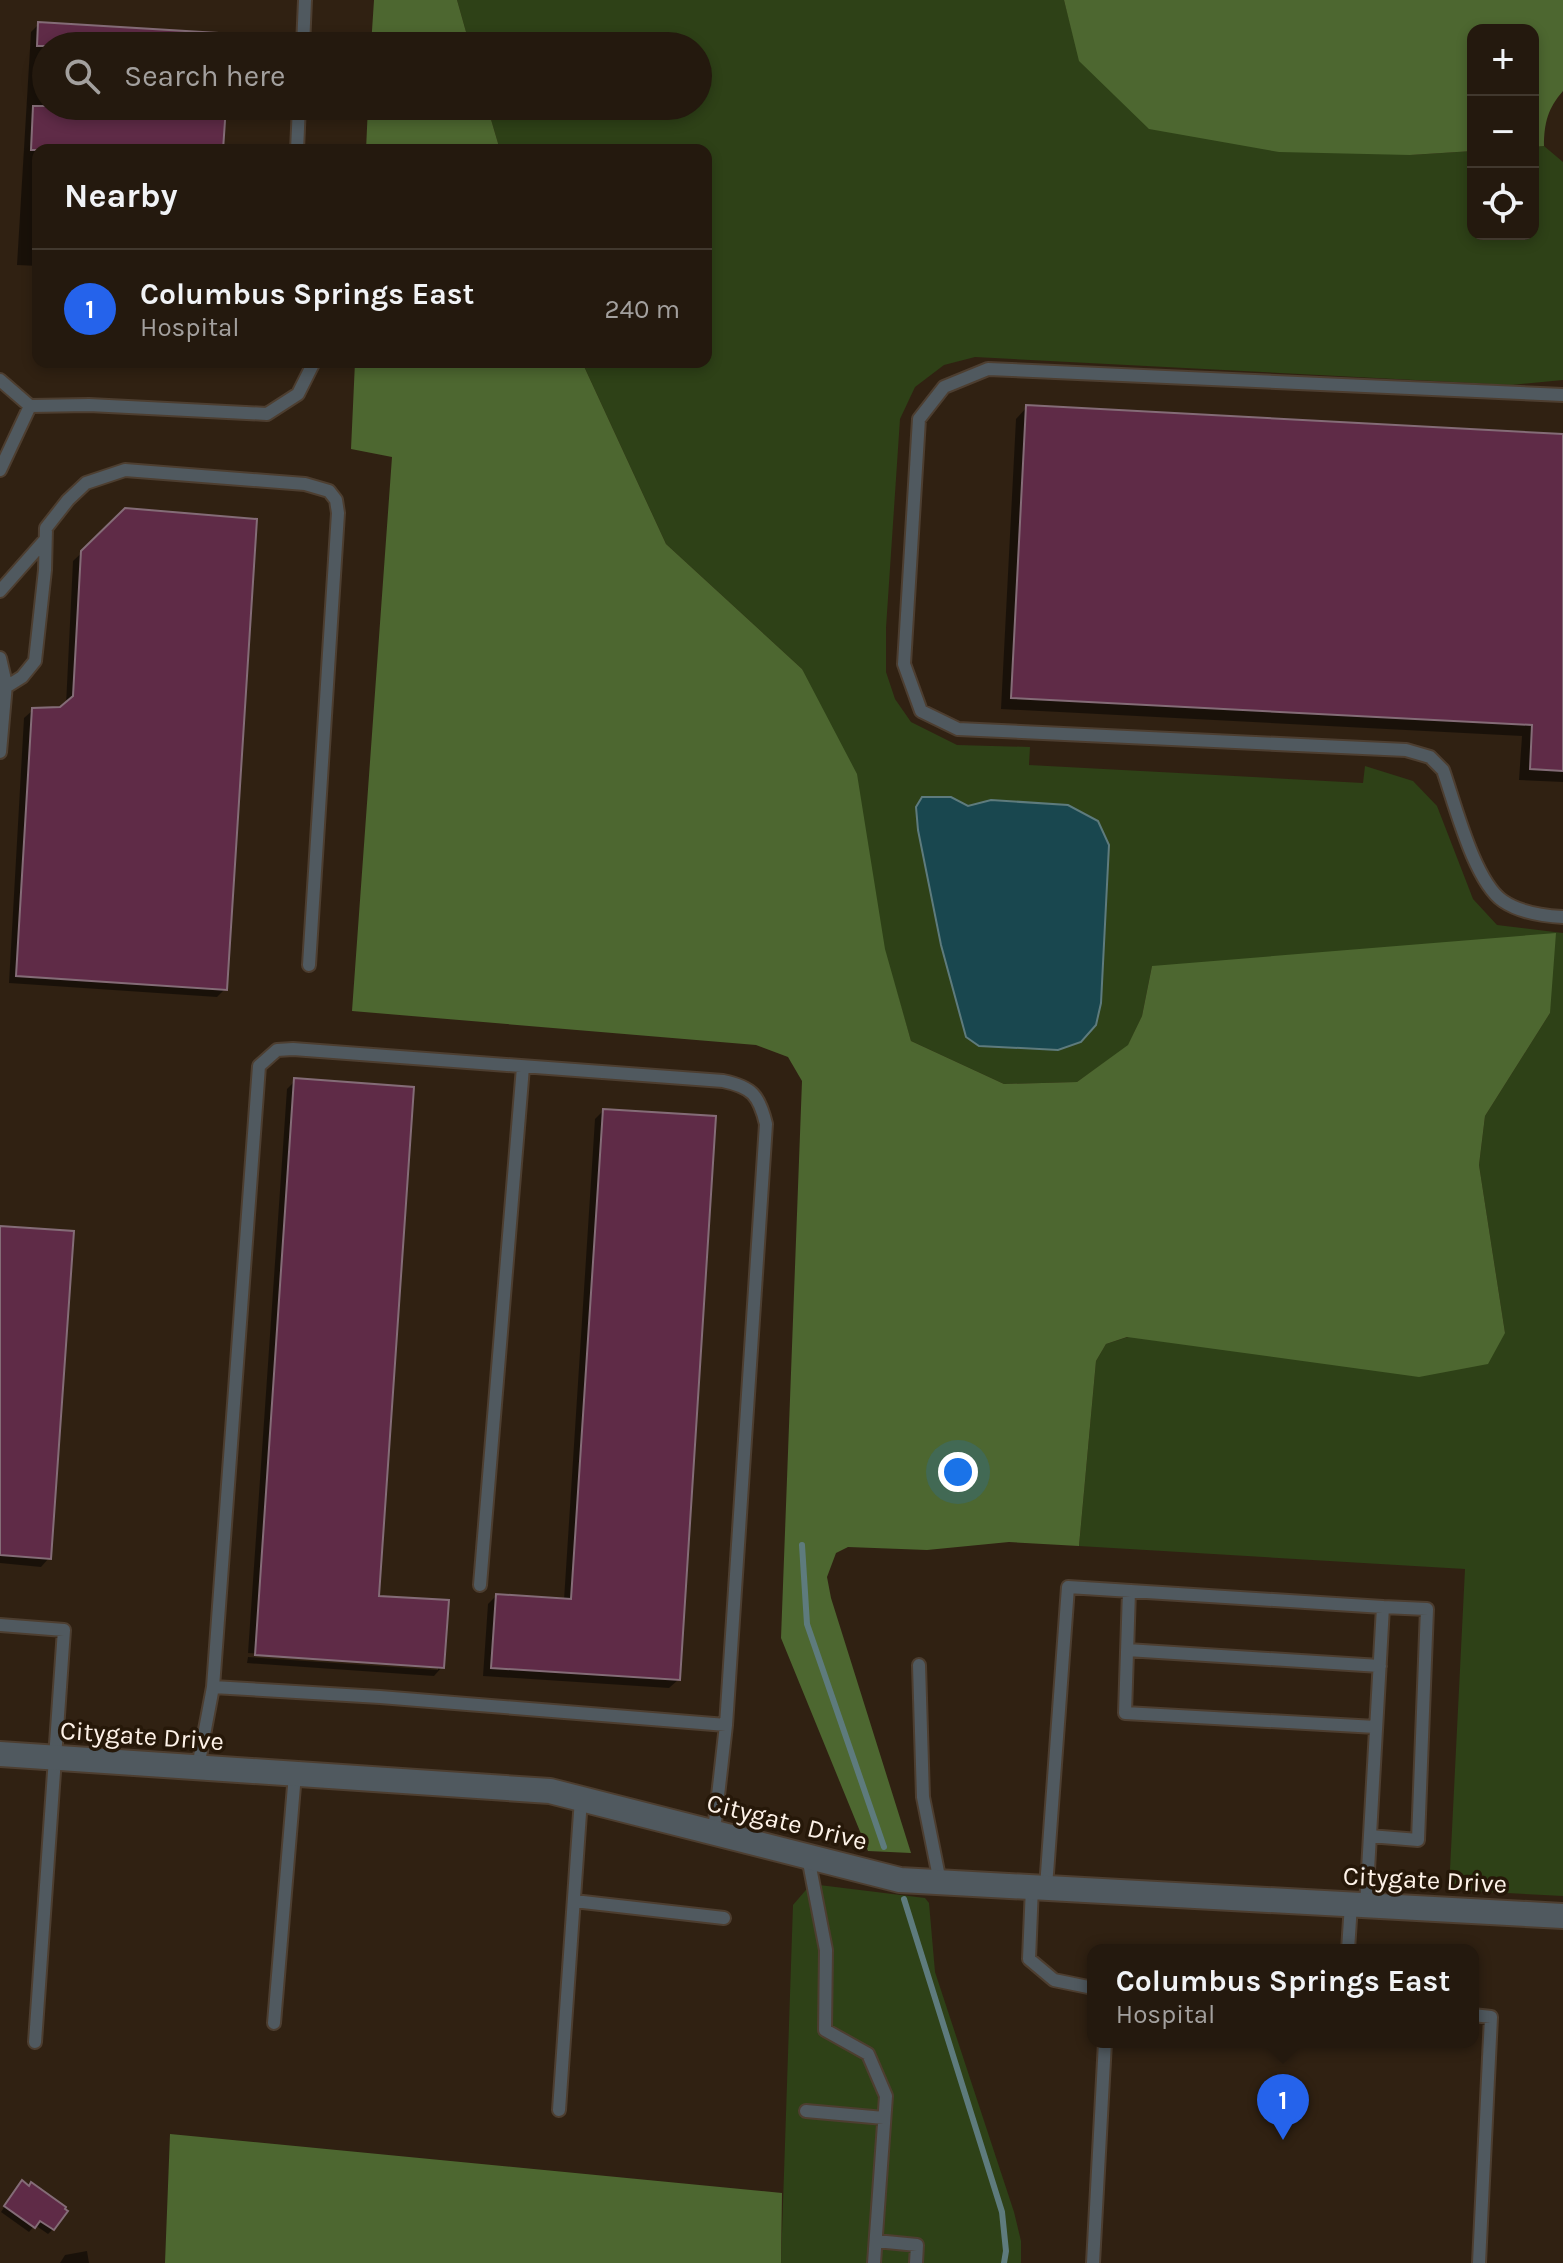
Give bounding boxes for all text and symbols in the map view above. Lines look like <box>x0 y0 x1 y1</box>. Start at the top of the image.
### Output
map controls <box>1467 24 1539 240</box>
button: + <box>1467 24 1539 96</box>
search box <box>32 32 712 120</box>
icon: search <box>60 54 104 98</box>
text: Search here <box>124 58 285 94</box>
button: − <box>1467 96 1539 168</box>
button: locate <box>1467 168 1539 240</box>
text: Nearby <box>64 176 178 216</box>
text: Columbus Springs East <box>140 276 474 312</box>
text: 1 <box>85 294 95 325</box>
text: 240 m <box>604 294 680 325</box>
text: Hospital <box>140 312 240 343</box>
your location <box>938 1452 978 1492</box>
street label: Citygate Drive <box>59 1715 225 1757</box>
street label: Citygate Drive <box>704 1787 870 1857</box>
street label: Citygate Drive <box>1342 1860 1508 1900</box>
popup <box>1087 1944 1479 2048</box>
text: Columbus Springs East <box>1116 1963 1450 1999</box>
text: Hospital <box>1116 1999 1215 2030</box>
pin: 1 <box>1257 2074 1309 2140</box>

